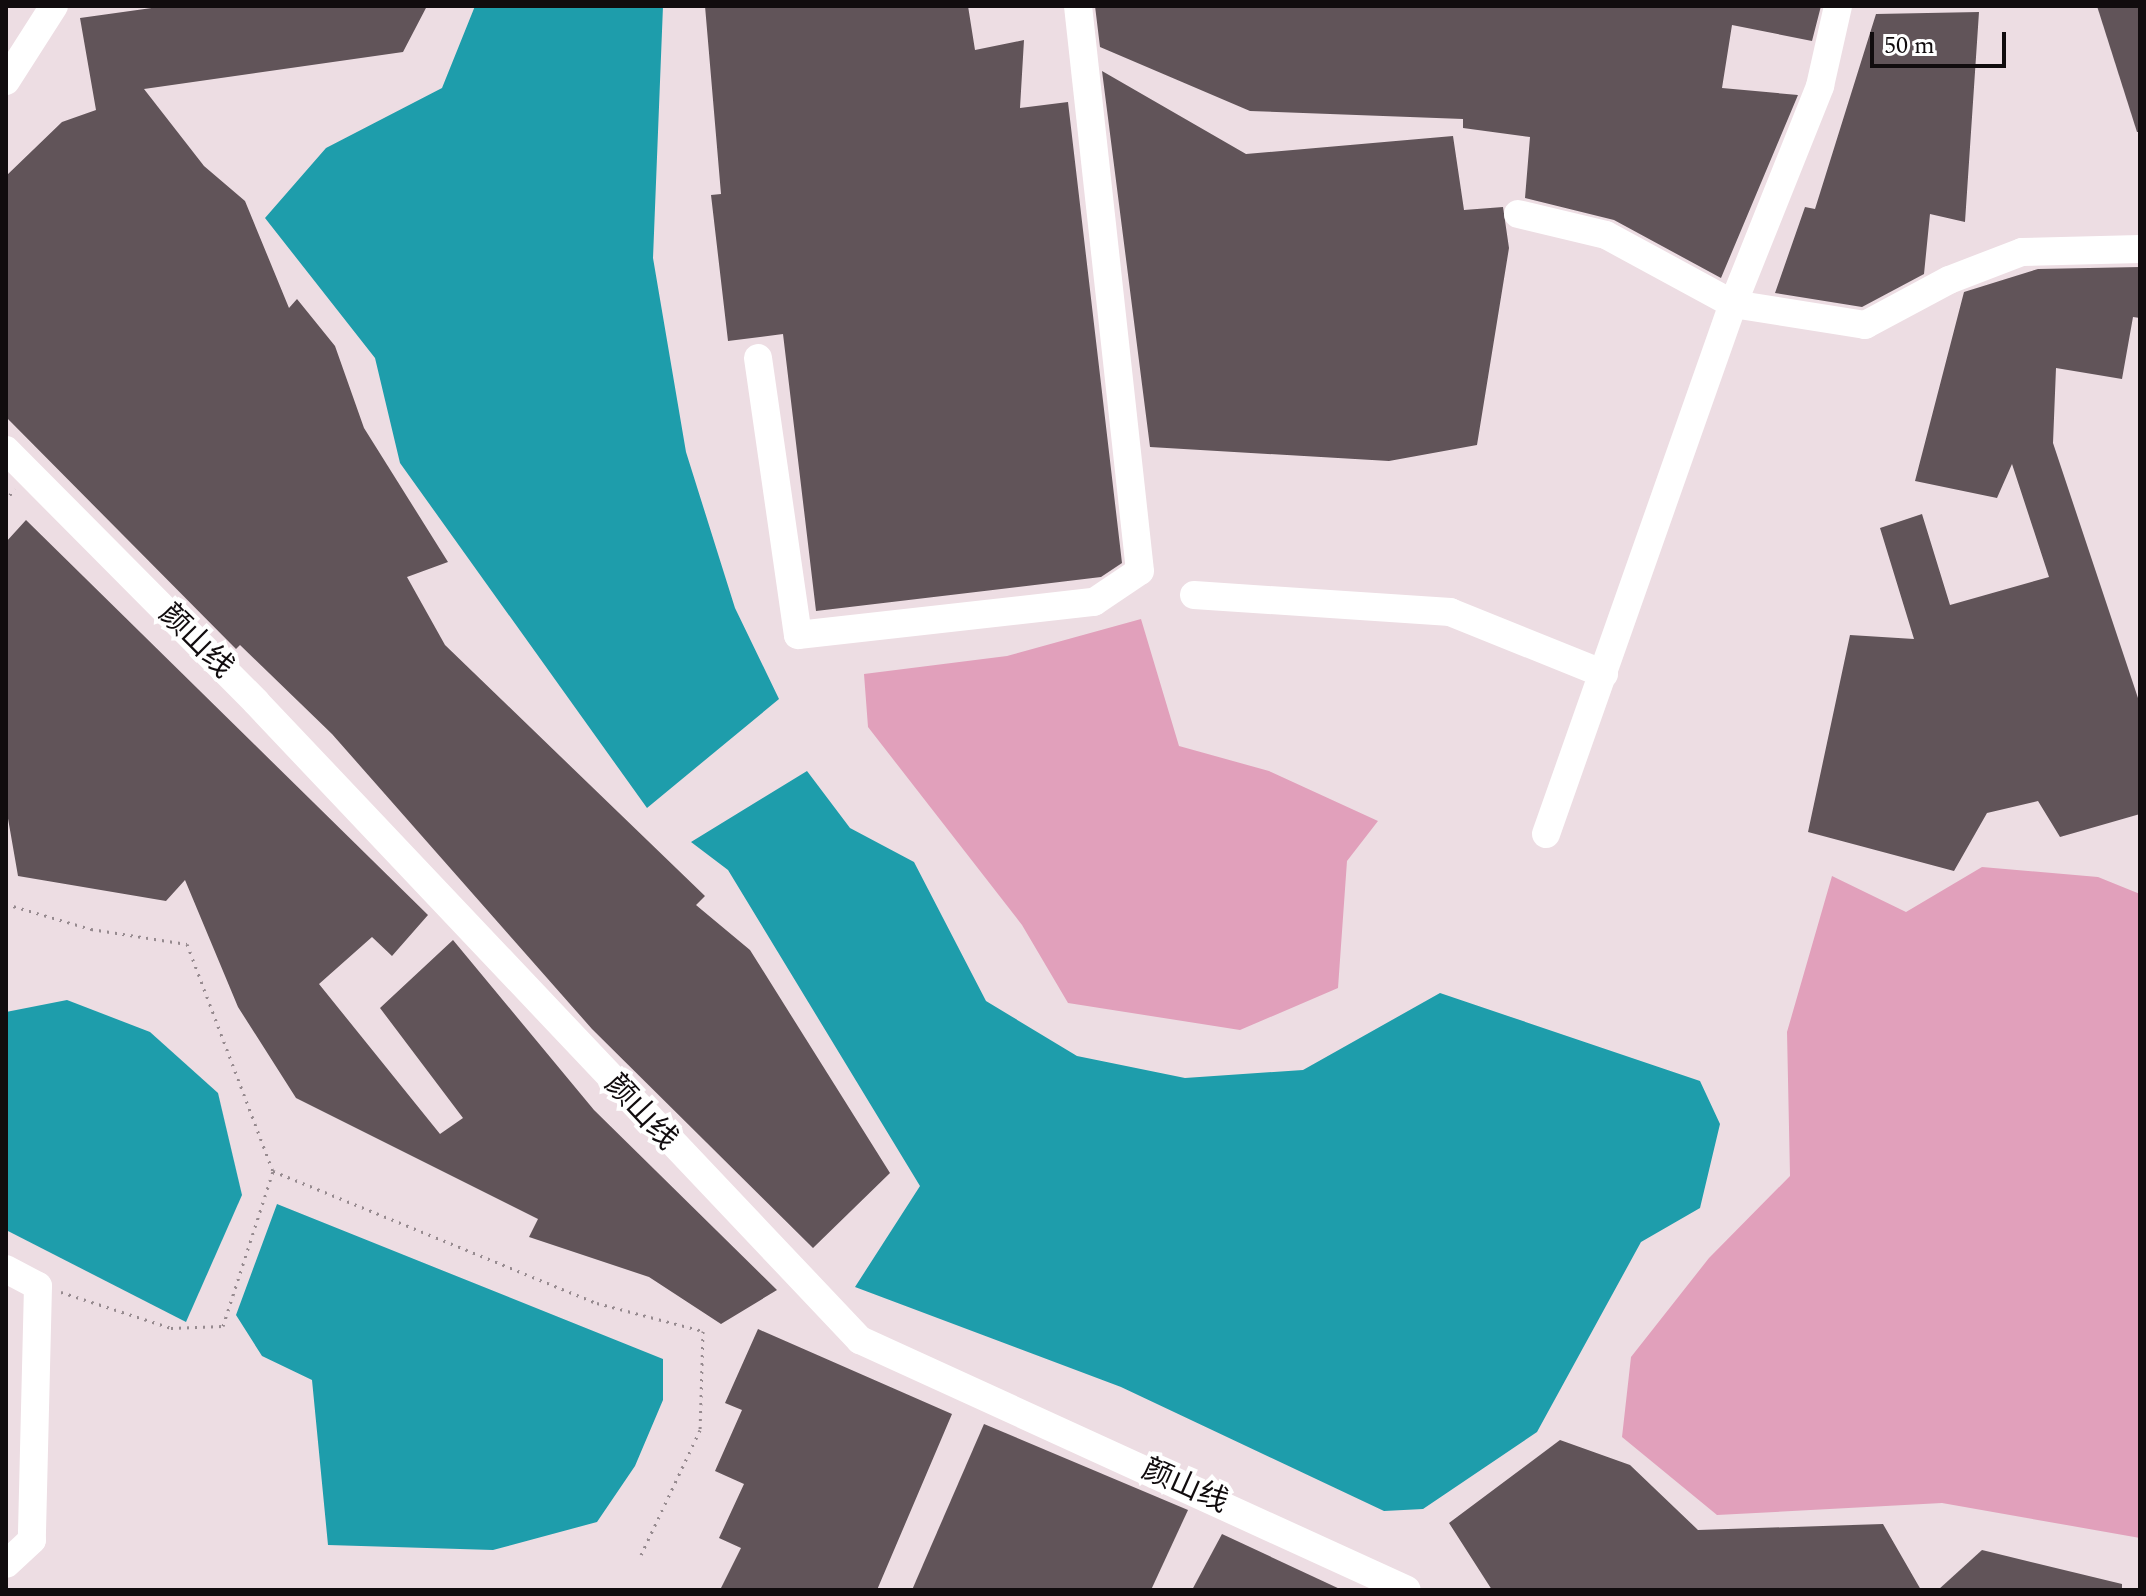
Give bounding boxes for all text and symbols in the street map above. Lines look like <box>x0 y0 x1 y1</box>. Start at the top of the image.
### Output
scale bar <box>1874 16 2010 66</box>
text: 50 m <box>1884 28 1935 64</box>
street label: 颜山线 <box>151 596 241 686</box>
street label: 颜山线 <box>597 1067 685 1157</box>
street label: 颜山线 <box>1137 1451 1233 1521</box>

